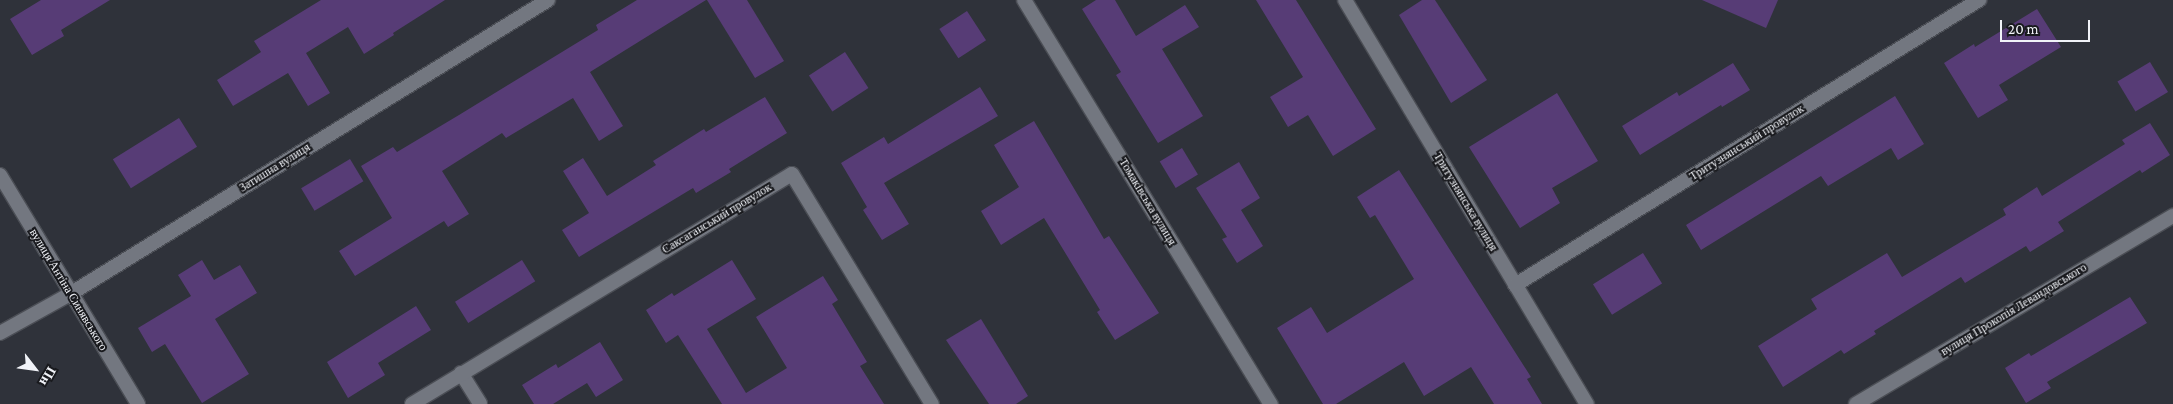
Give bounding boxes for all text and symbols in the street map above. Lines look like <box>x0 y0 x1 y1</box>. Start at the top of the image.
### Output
scale bar <box>2003 10 2093 42</box>
text: 20 m <box>2008 21 2039 37</box>
street label: Тритузнянський провулок <box>1687 102 1807 184</box>
street label: Затишна вулиця <box>237 140 313 196</box>
street label: Тритузнянська вулиця <box>1430 150 1500 254</box>
street label: Томаківська вулиця <box>1115 156 1179 248</box>
street label: Саксаганський провулок <box>660 181 774 257</box>
street label: вулиця Антіна Синявського <box>26 226 110 354</box>
street label: вулиця Прокопія Левандовського <box>1938 261 2090 359</box>
north arrow <box>10 344 60 394</box>
text: Пн <box>36 364 60 389</box>

